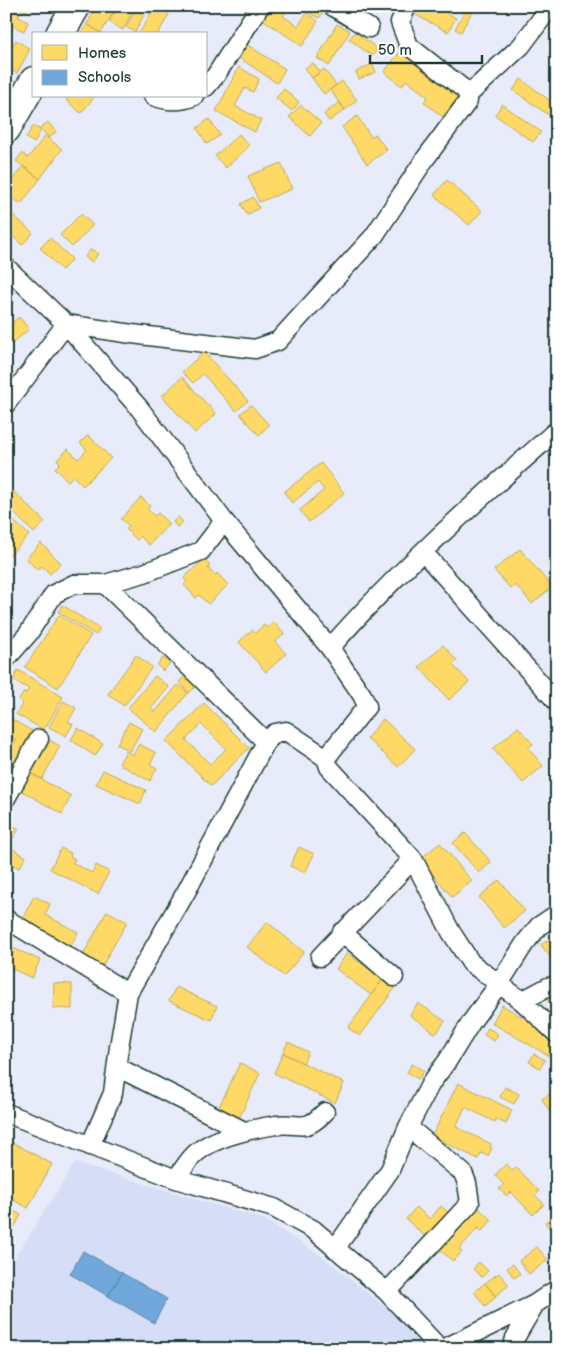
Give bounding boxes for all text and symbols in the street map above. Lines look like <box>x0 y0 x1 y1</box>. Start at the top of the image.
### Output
legend <box>32 32 208 98</box>
scale bar <box>370 32 483 64</box>
text: 50 m <box>378 41 412 60</box>
text: Homes <box>78 44 127 63</box>
text: Schools <box>78 68 132 87</box>

